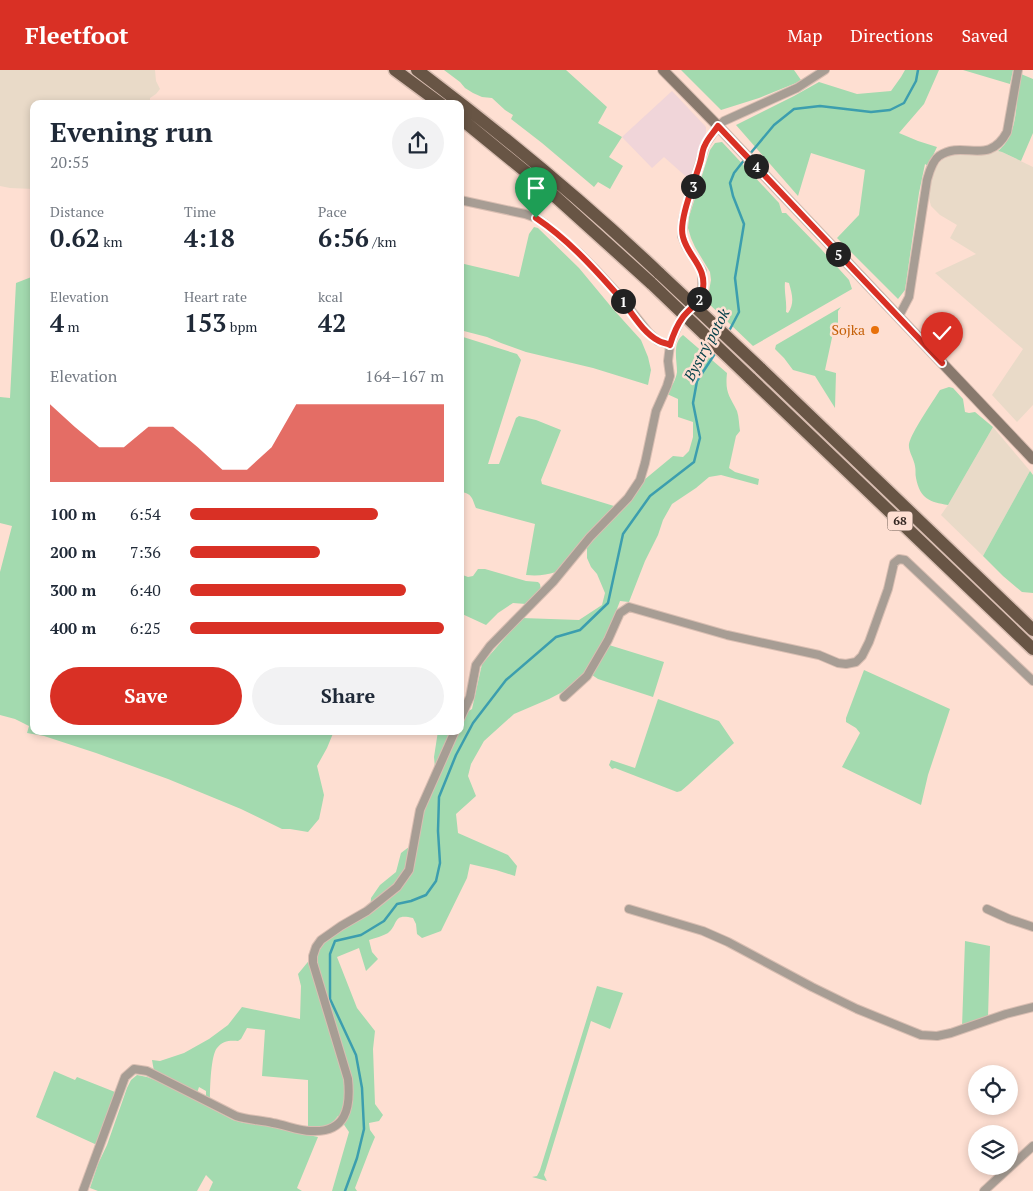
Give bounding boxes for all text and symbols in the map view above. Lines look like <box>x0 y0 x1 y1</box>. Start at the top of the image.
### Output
text: Fleetfoot <box>25 19 129 51</box>
text: Map <box>787 23 822 47</box>
text: Directions <box>850 23 933 47</box>
text: Saved <box>961 23 1008 47</box>
text: Evening run <box>50 113 213 150</box>
button: share <box>392 117 444 169</box>
text: 20:55 <box>50 151 89 173</box>
pin: 4 <box>744 154 768 178</box>
text: 4 <box>753 157 760 176</box>
pin <box>515 167 557 218</box>
icon: arrive <box>522 174 550 202</box>
pin: 3 <box>680 174 706 198</box>
text: 3 <box>690 177 697 196</box>
text: Distance <box>50 202 104 221</box>
text: Time <box>184 202 216 221</box>
text: Pace <box>318 202 347 221</box>
text: 0.62 <box>50 221 100 254</box>
text: 4:18 <box>184 221 235 254</box>
text: 6:56 <box>318 221 369 254</box>
text: km <box>100 232 123 251</box>
text: /km <box>369 232 396 251</box>
pin: 5 <box>826 242 850 266</box>
text: 5 <box>835 245 842 264</box>
pin: 2 <box>686 286 712 312</box>
text: Elevation <box>50 287 109 306</box>
text: Heart rate <box>184 287 247 306</box>
text: kcal <box>318 287 343 306</box>
pin: 1 <box>610 288 636 314</box>
text: 2 <box>696 290 703 309</box>
text: 1 <box>620 292 627 311</box>
water label: Bystrý potok <box>678 304 734 385</box>
text: 4 <box>50 306 64 339</box>
text: 153 <box>184 306 226 339</box>
text: 42 <box>318 306 346 339</box>
pin <box>921 312 963 363</box>
text: m <box>64 317 80 336</box>
text: bpm <box>226 317 257 336</box>
icon: check <box>928 319 956 347</box>
place label: Sojka <box>831 320 865 339</box>
marker: Sojka <box>869 324 881 336</box>
text: Elevation <box>50 365 117 387</box>
text: 164–167 m <box>365 365 444 387</box>
text: 100 m <box>50 503 96 525</box>
text: 6:54 <box>130 503 161 525</box>
road number: 68 <box>888 512 912 531</box>
text: 200 m <box>50 541 96 563</box>
text: 7:36 <box>130 541 161 563</box>
text: 300 m <box>50 579 96 601</box>
text: 6:40 <box>130 579 161 601</box>
text: 400 m <box>50 617 96 639</box>
text: 6:25 <box>130 617 161 639</box>
button: Save <box>50 667 242 725</box>
button: Share <box>252 667 444 725</box>
map controls <box>968 1065 1018 1175</box>
button: locate <box>968 1065 1018 1115</box>
button: layers <box>968 1125 1018 1175</box>

